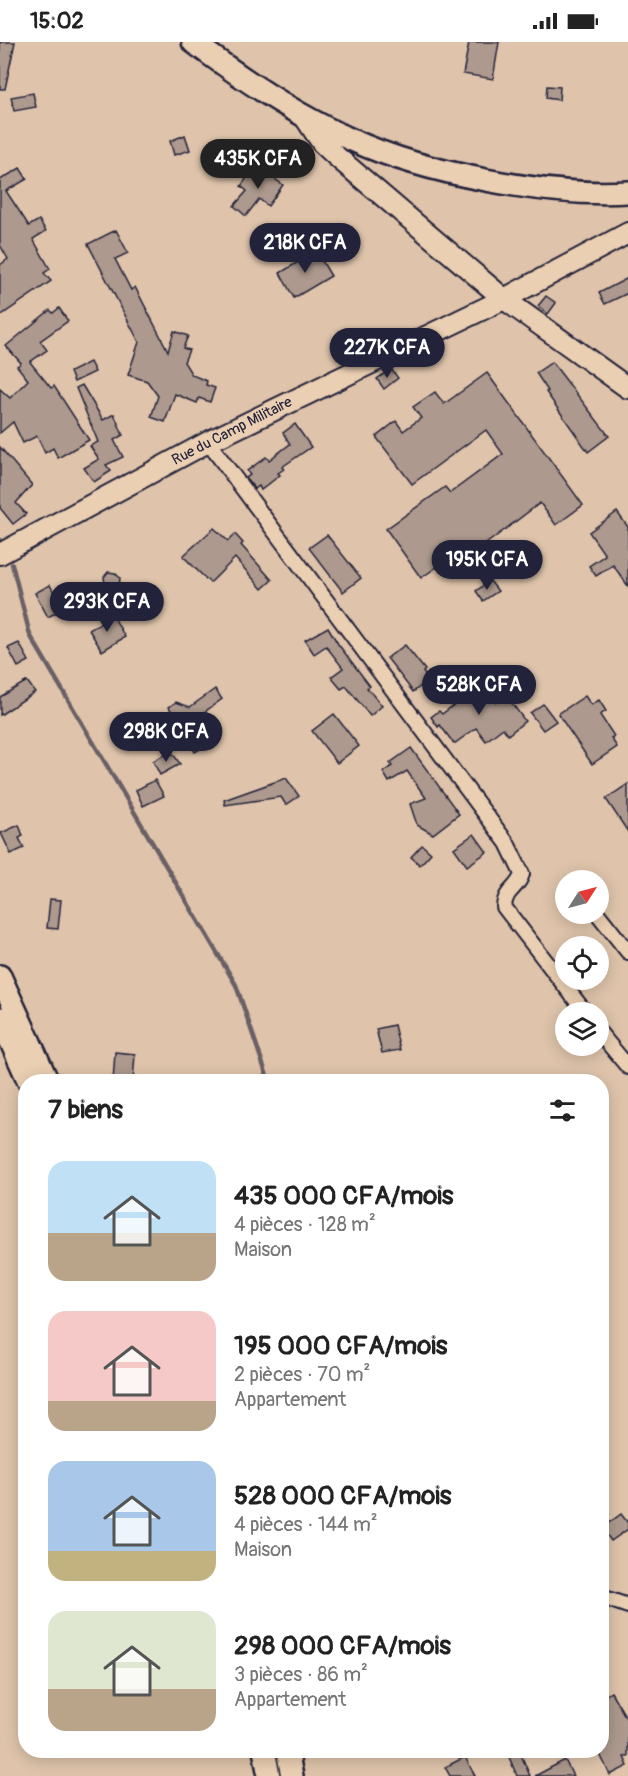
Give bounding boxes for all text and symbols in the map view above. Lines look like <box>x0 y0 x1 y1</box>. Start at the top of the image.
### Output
text: 15:02 <box>30 7 84 35</box>
pin: 435K CFA <box>196 139 320 190</box>
text: 435K CFA <box>214 146 302 171</box>
pin: 218K CFA <box>243 223 367 274</box>
text: 218K CFA <box>264 230 346 255</box>
pin: 227K CFA <box>325 328 449 379</box>
text: 227K CFA <box>344 335 430 360</box>
street label: Rue du Camp Militaire <box>169 392 296 470</box>
pin: 195K CFA <box>425 540 549 591</box>
text: 195K CFA <box>446 547 528 572</box>
pin: 293K CFA <box>45 582 169 633</box>
text: 293K CFA <box>64 589 150 614</box>
pin: 528K CFA <box>417 665 541 716</box>
text: 528K CFA <box>436 672 522 697</box>
pin: 298K CFA <box>104 712 228 763</box>
text: 298K CFA <box>123 719 209 744</box>
north arrow <box>555 870 609 924</box>
map controls <box>555 870 609 1056</box>
button: locate <box>555 936 609 990</box>
button: layers <box>555 1002 609 1056</box>
text: 7 biens <box>48 1094 123 1126</box>
icon: filters <box>546 1094 579 1127</box>
text: 435 000 CFA/mois <box>234 1180 453 1212</box>
icon: home <box>96 1185 168 1257</box>
text: 4 pièces · 128 m² <box>234 1212 376 1237</box>
text: Maison <box>234 1237 292 1262</box>
text: 195 000 CFA/mois <box>234 1330 447 1362</box>
icon: home <box>96 1335 168 1407</box>
text: 2 pièces · 70 m² <box>234 1362 370 1387</box>
text: Appartement <box>234 1387 346 1412</box>
text: 528 000 CFA/mois <box>234 1480 452 1512</box>
icon: home <box>96 1485 168 1557</box>
text: 4 pièces · 144 m² <box>234 1512 378 1537</box>
text: Maison <box>234 1537 292 1562</box>
text: 298 000 CFA/mois <box>234 1630 451 1662</box>
icon: home <box>96 1635 168 1707</box>
text: 3 pièces · 86 m² <box>234 1662 368 1687</box>
text: Appartement <box>234 1687 346 1712</box>

